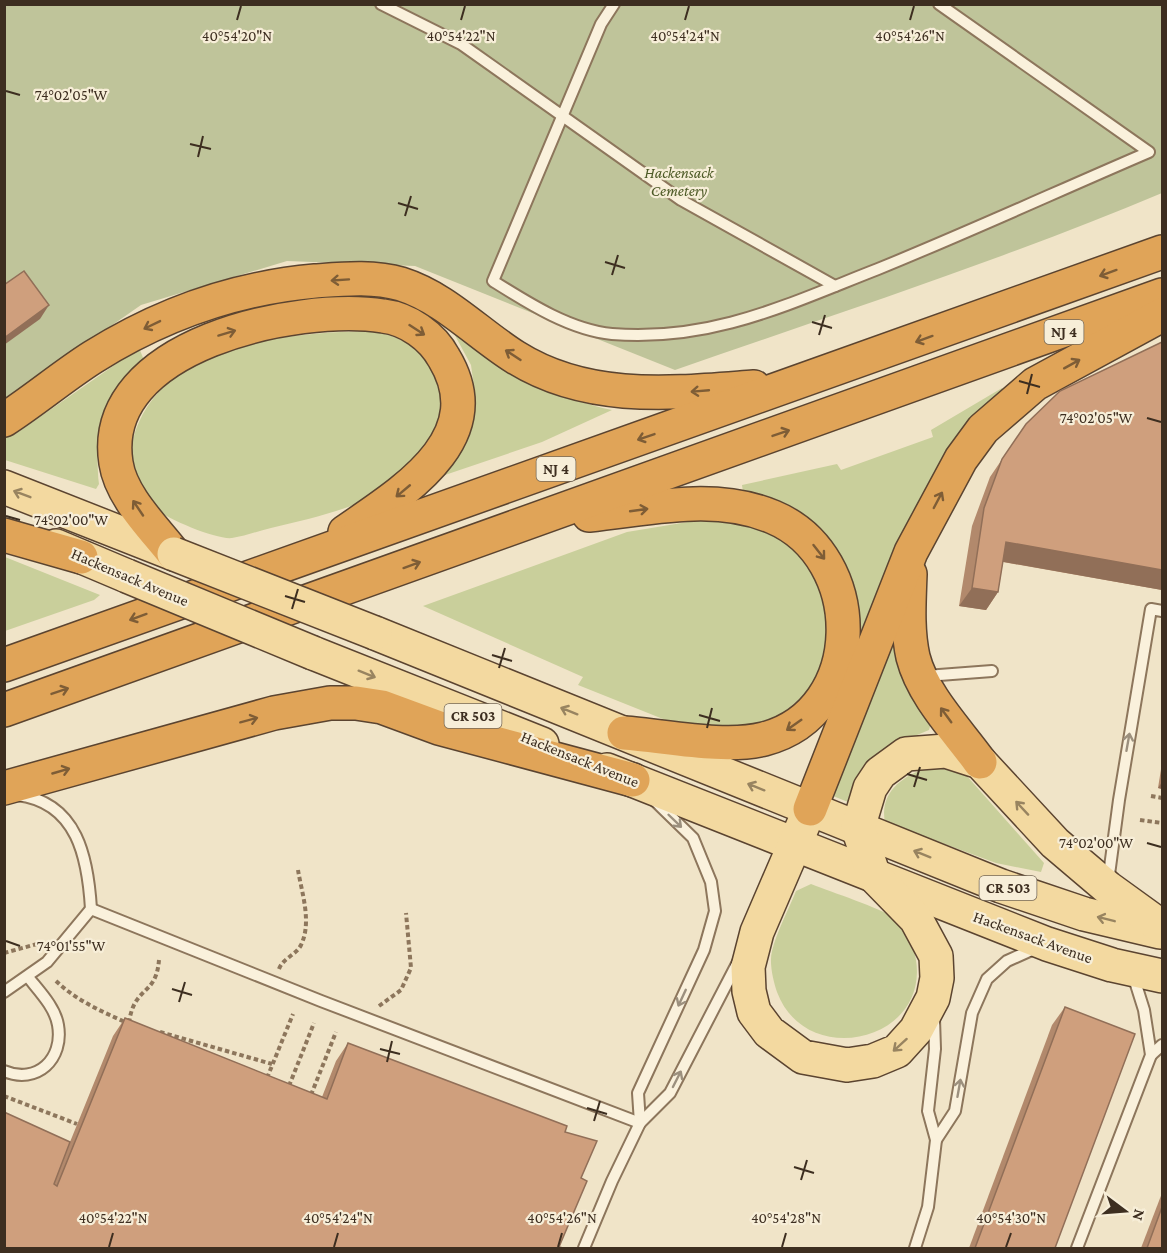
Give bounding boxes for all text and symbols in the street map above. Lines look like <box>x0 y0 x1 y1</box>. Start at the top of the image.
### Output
text: 40°54'20"N <box>202 28 272 44</box>
text: 40°54'22"N <box>426 28 496 44</box>
text: 40°54'24"N <box>650 28 720 44</box>
text: 40°54'26"N <box>875 28 945 44</box>
text: 74°02'05"W <box>35 87 108 103</box>
park label: Hackensack Cemetery <box>644 164 715 200</box>
one-way arrow <box>1099 268 1118 279</box>
one-way arrow <box>330 274 350 285</box>
one-way arrow <box>143 320 161 332</box>
road number: NJ 4 <box>1044 320 1084 344</box>
one-way arrow <box>408 324 425 336</box>
one-way arrow <box>217 327 236 338</box>
one-way arrow <box>915 334 934 345</box>
one-way arrow <box>505 349 522 361</box>
one-way arrow <box>1063 358 1080 370</box>
one-way arrow <box>691 386 711 397</box>
text: 74°02'05"W <box>1060 410 1133 426</box>
one-way arrow <box>771 427 790 438</box>
one-way arrow <box>638 433 656 444</box>
road number: NJ 4 <box>536 457 576 481</box>
one-way arrow <box>395 484 411 497</box>
one-way arrow <box>13 488 32 499</box>
one-way arrow <box>932 492 944 509</box>
one-way arrow <box>132 499 145 516</box>
one-way arrow <box>629 504 649 515</box>
text: 74°02'00"W <box>34 512 108 528</box>
one-way arrow <box>813 544 825 560</box>
street label: Hackensack Avenue <box>69 545 191 609</box>
one-way arrow <box>402 559 421 570</box>
one-way arrow <box>129 612 148 623</box>
one-way arrow <box>357 669 376 680</box>
one-way arrow <box>50 685 69 696</box>
road number: CR 503 <box>444 704 502 728</box>
one-way arrow <box>561 705 579 716</box>
one-way arrow <box>939 707 952 723</box>
one-way arrow <box>239 713 258 725</box>
one-way arrow <box>786 719 802 731</box>
street label: Hackensack Avenue <box>519 728 641 790</box>
one-way arrow <box>1123 733 1134 752</box>
one-way arrow <box>51 765 70 777</box>
one-way arrow <box>748 781 766 792</box>
one-way arrow <box>1015 800 1029 815</box>
one-way arrow <box>668 814 683 828</box>
text: 74°02'00"W <box>1059 835 1133 851</box>
one-way arrow <box>913 848 932 859</box>
road number: CR 503 <box>980 876 1036 900</box>
street label: Hackensack Avenue <box>971 908 1095 966</box>
one-way arrow <box>1096 913 1115 925</box>
text: 74°01'55"W <box>37 938 105 954</box>
one-way arrow <box>675 988 687 1006</box>
one-way arrow <box>893 1038 909 1052</box>
one-way arrow <box>672 1070 683 1088</box>
one-way arrow <box>954 1078 965 1098</box>
north arrow <box>1095 1181 1155 1241</box>
text: N <box>1129 1207 1149 1223</box>
text: 40°54'22"N <box>78 1210 148 1226</box>
text: 40°54'24"N <box>303 1210 373 1226</box>
text: 40°54'26"N <box>527 1210 597 1226</box>
text: 40°54'28"N <box>751 1210 821 1226</box>
text: 40°54'30"N <box>976 1210 1046 1226</box>

